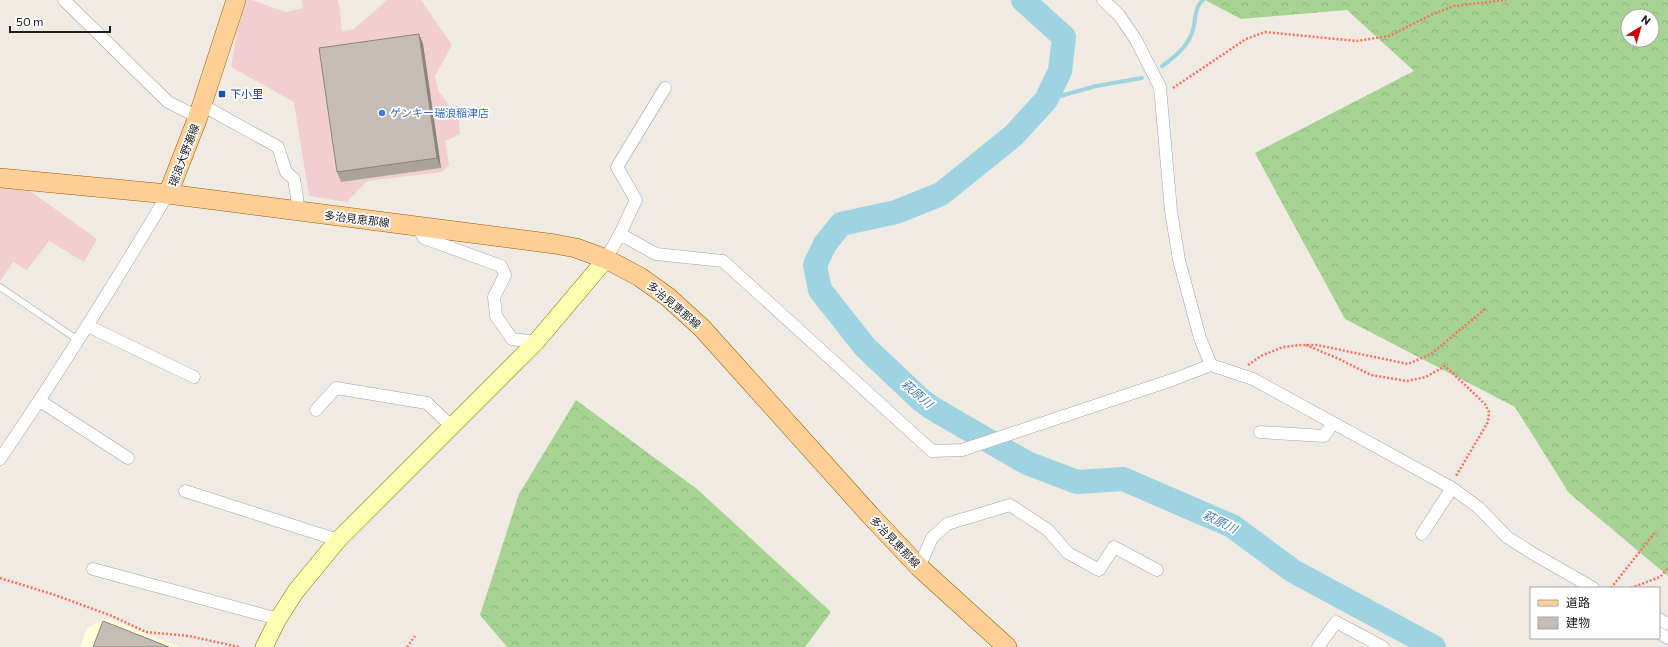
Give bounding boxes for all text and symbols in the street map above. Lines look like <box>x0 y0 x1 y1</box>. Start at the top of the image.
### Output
scale bar <box>10 8 110 34</box>
north arrow <box>1620 8 1660 48</box>
text: N <box>1639 12 1654 27</box>
text: 50 m <box>16 14 44 28</box>
place label: 下小里 <box>230 87 263 100</box>
marker: 下小里 <box>217 89 227 99</box>
place label: ゲンキー瑞浪稲津店 <box>390 106 489 119</box>
marker: ゲンキー瑞浪稲津店 <box>377 108 387 118</box>
street label: 瑞浪大野瀬線 <box>166 122 201 188</box>
street label: 多治見恵那線 <box>324 208 391 229</box>
street label: 多治見恵那線 <box>645 278 704 331</box>
water label: 萩原川 <box>899 376 937 412</box>
water label: 萩原川 <box>1201 507 1241 536</box>
street label: 多治見恵那線 <box>868 513 923 570</box>
legend <box>1530 587 1660 639</box>
text: 道路 <box>1566 595 1590 609</box>
text: 建物 <box>1566 615 1590 629</box>

